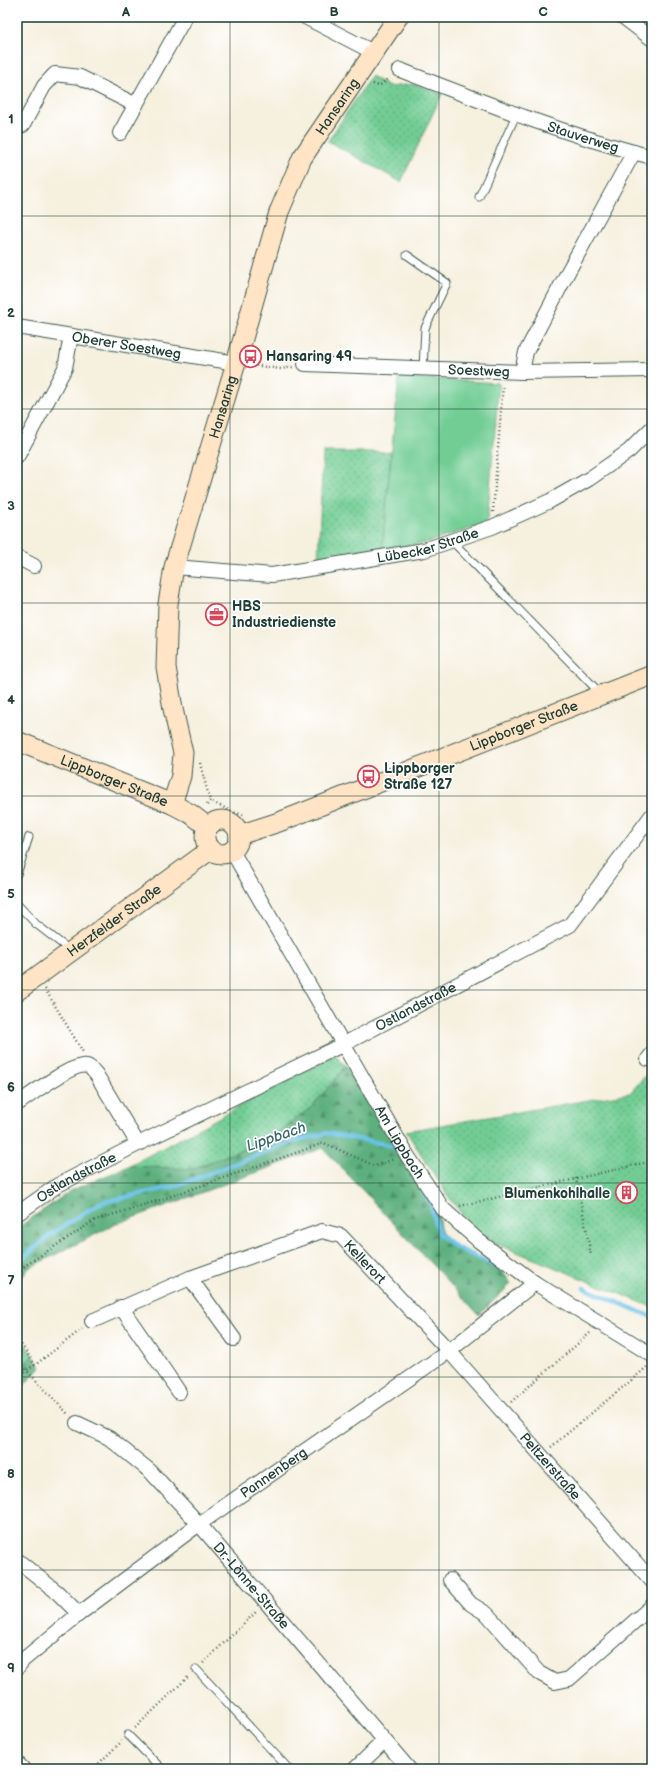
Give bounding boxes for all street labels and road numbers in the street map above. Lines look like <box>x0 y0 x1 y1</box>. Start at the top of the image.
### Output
street label: Hansaring <box>312 75 363 138</box>
street label: Stauverweg <box>545 117 621 156</box>
street label: Oberer Soestweg <box>71 328 182 362</box>
street label: Soestweg <box>448 361 510 380</box>
street label: Hansaring <box>205 373 240 441</box>
street label: Lübecker Straße <box>376 524 481 566</box>
street label: Lippborger Straße <box>467 697 580 755</box>
street label: Lippborger Straße <box>58 751 171 810</box>
street label: Herzfelder Straße <box>64 880 164 960</box>
street label: Ostlandstraße <box>372 978 459 1035</box>
street label: Am Lippbach <box>372 1102 429 1182</box>
street label: Ostlandstraße <box>33 1148 119 1206</box>
street label: Kellerort <box>340 1236 390 1288</box>
street label: Peltzerstraße <box>516 1429 585 1503</box>
street label: Pannenberg <box>237 1443 310 1501</box>
street label: Dr.-Lönne-Straße <box>210 1539 293 1632</box>

